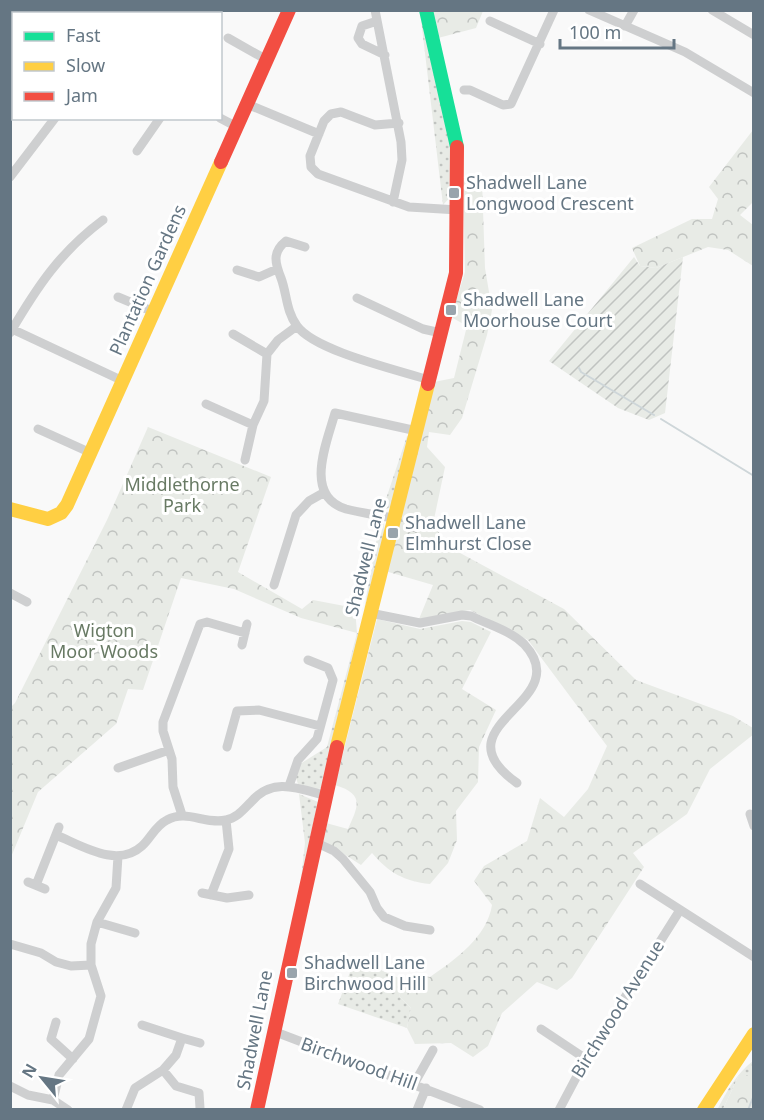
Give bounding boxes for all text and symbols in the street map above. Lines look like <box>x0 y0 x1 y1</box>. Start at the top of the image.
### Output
legend <box>12 12 222 120</box>
scale bar <box>560 12 674 50</box>
text: 100 m <box>569 20 621 44</box>
text: Fast <box>66 23 101 47</box>
text: Slow <box>66 53 105 77</box>
text: Jam <box>64 83 98 107</box>
place label: Shadwell Lane Longwood Crescent <box>466 170 634 215</box>
marker: Shadwell Lane Longwood Crescent <box>447 186 461 200</box>
street label: Plantation Gardens <box>103 201 191 359</box>
place label: Shadwell Lane Moorhouse Court <box>463 287 613 332</box>
marker: Shadwell Lane Moorhouse Court <box>444 303 458 317</box>
park label: Middlethorne Park <box>124 472 240 517</box>
street label: Shadwell Lane <box>339 495 391 618</box>
place label: Shadwell Lane Elmhurst Close <box>405 510 532 555</box>
marker: Shadwell Lane Elmhurst Close <box>386 526 400 540</box>
park label: Wigton Moor Woods <box>50 618 158 663</box>
street label: Birchwood Avenue <box>565 935 669 1082</box>
place label: Shadwell Lane Birchwood Hill <box>304 950 426 995</box>
marker: Shadwell Lane Birchwood Hill <box>285 966 299 980</box>
street label: Shadwell Lane <box>231 968 277 1092</box>
street label: Birchwood Hill <box>298 1031 421 1095</box>
north arrow <box>12 1048 72 1108</box>
text: N <box>16 1059 42 1082</box>

